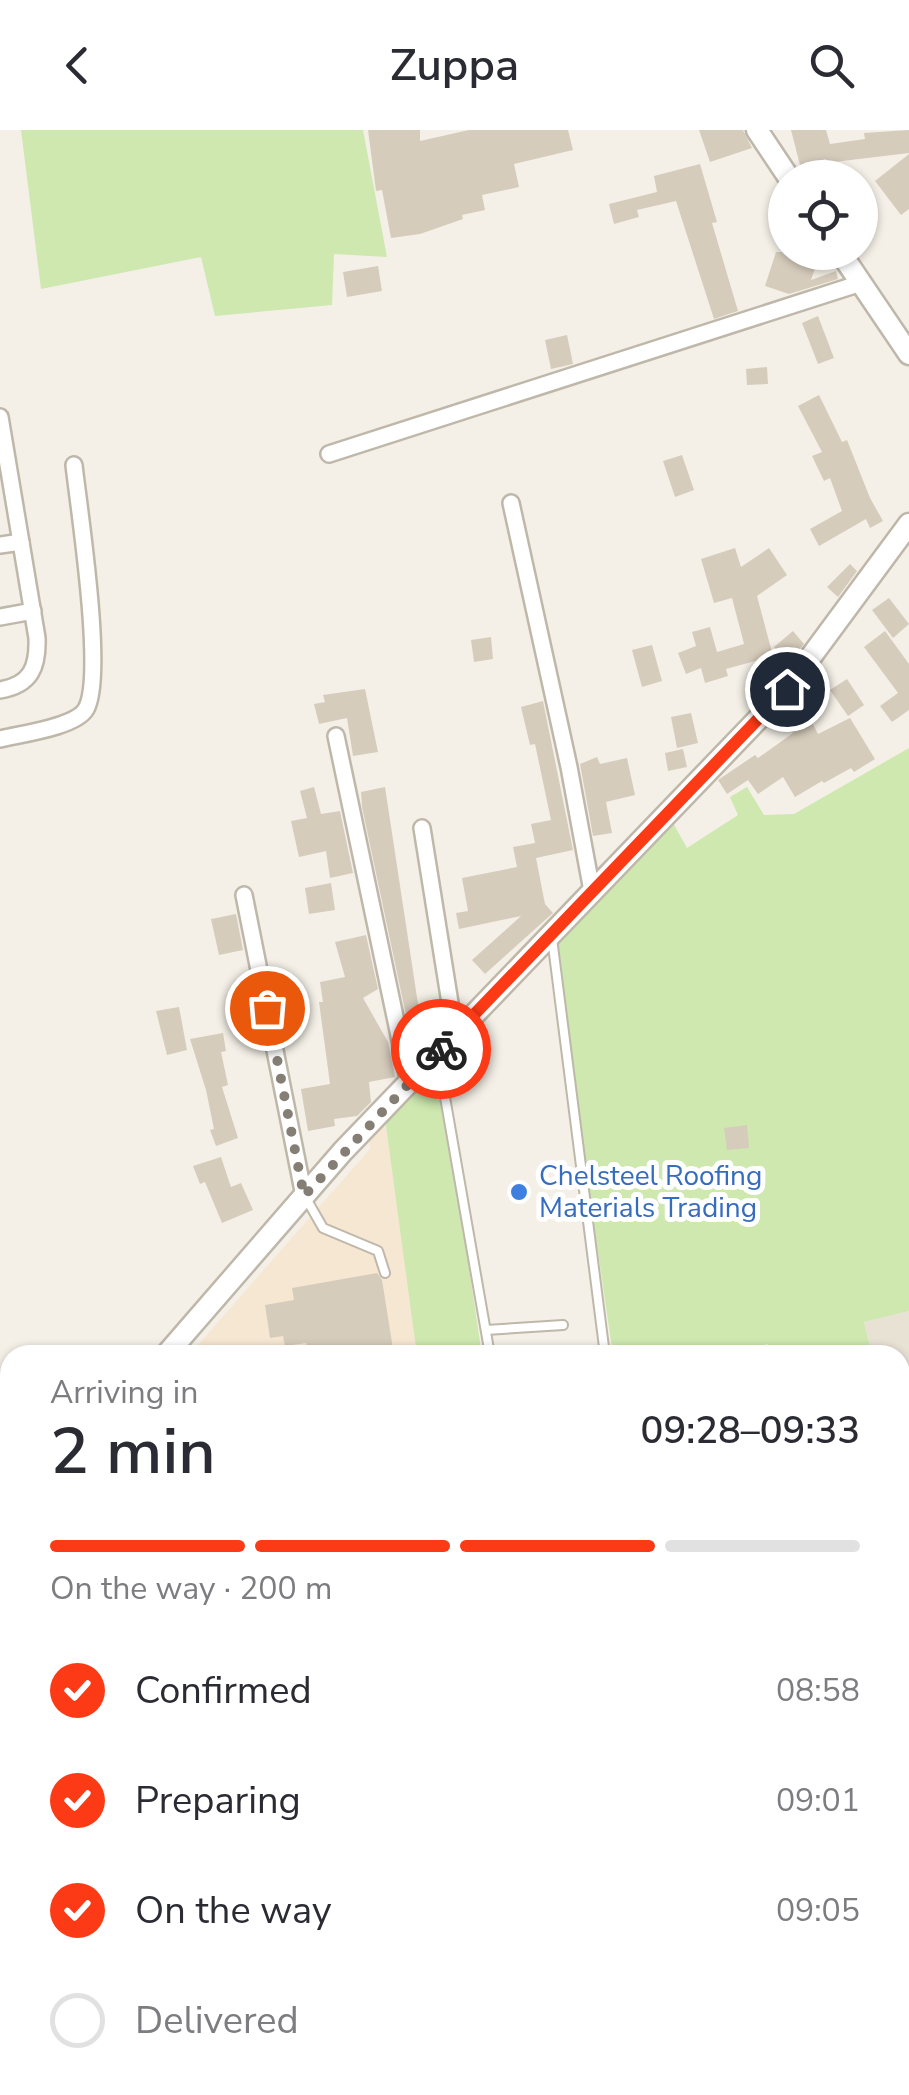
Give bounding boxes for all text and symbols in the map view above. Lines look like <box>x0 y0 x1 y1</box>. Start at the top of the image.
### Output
text: Zuppa <box>390 35 519 96</box>
icon: back <box>50 38 105 93</box>
icon: search <box>804 38 859 93</box>
map controls <box>768 160 878 270</box>
button: locate <box>768 160 878 270</box>
pin <box>745 647 830 732</box>
icon: home <box>760 662 815 717</box>
pin <box>225 966 310 1051</box>
icon: bag <box>240 981 295 1036</box>
courier <box>391 999 491 1099</box>
icon: bike <box>414 1022 469 1077</box>
place label: Chelsteel Roofing Materials Trading <box>539 1157 762 1227</box>
marker: Chelsteel Roofing Materials Trading <box>508 1181 530 1203</box>
text: Arriving in <box>50 1371 198 1414</box>
text: 09:28–09:33 <box>641 1405 860 1456</box>
text: 2 min <box>50 1407 216 1496</box>
text: On the way · 200 m <box>50 1567 332 1610</box>
icon: check <box>50 1663 105 1718</box>
text: Confirmed <box>135 1665 312 1716</box>
text: 08:58 <box>776 1669 860 1712</box>
icon: check <box>50 1773 105 1828</box>
text: Preparing <box>135 1775 301 1826</box>
text: 09:01 <box>776 1779 860 1822</box>
icon: check <box>50 1883 105 1938</box>
text: On the way <box>135 1885 331 1936</box>
text: 09:05 <box>776 1889 860 1932</box>
text: Delivered <box>135 1995 299 2046</box>

